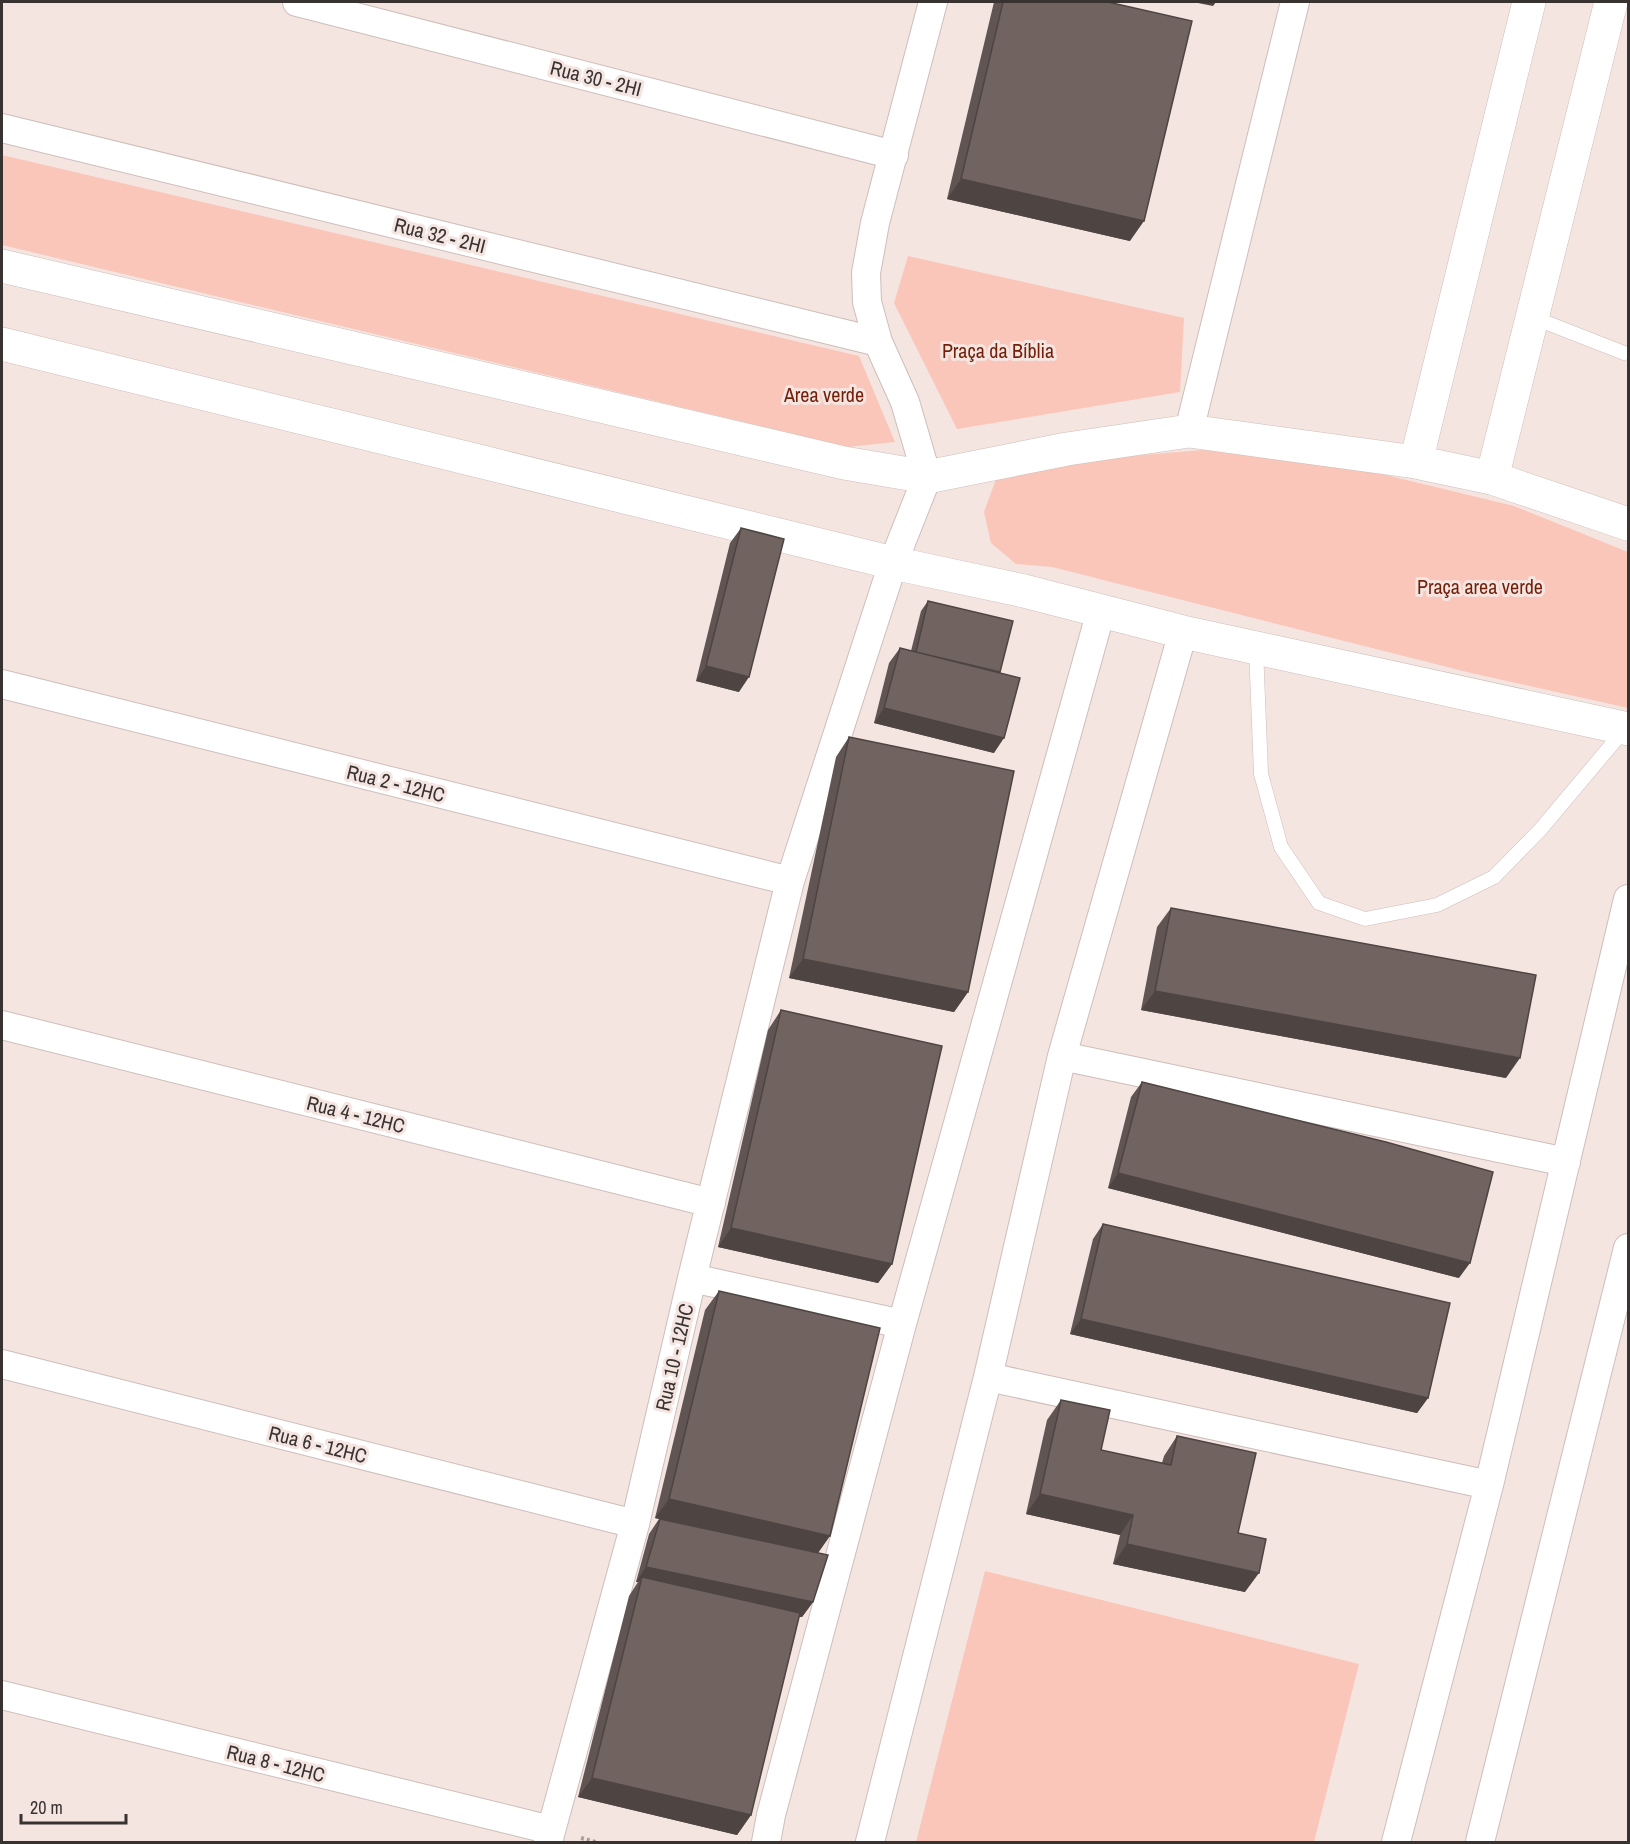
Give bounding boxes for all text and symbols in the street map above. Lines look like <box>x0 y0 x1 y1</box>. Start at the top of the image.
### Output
street label: Rua 30 - 2HI <box>548 54 644 102</box>
street label: Rua 32 - 2HI <box>392 211 488 259</box>
park label: Praça da Bíblia <box>942 337 1054 364</box>
park label: Area verde <box>783 381 864 408</box>
park label: Praça area verde <box>1417 573 1543 600</box>
street label: Rua 2 - 12HC <box>344 758 448 808</box>
street label: Rua 4 - 12HC <box>304 1089 408 1139</box>
street label: Rua 10 - 12HC <box>649 1301 699 1413</box>
street label: Rua 6 - 12HC <box>266 1419 370 1469</box>
street label: Rua 8 - 12HC <box>224 1738 328 1788</box>
scale bar <box>21 1787 126 1825</box>
text: 20 m <box>30 1795 63 1820</box>

